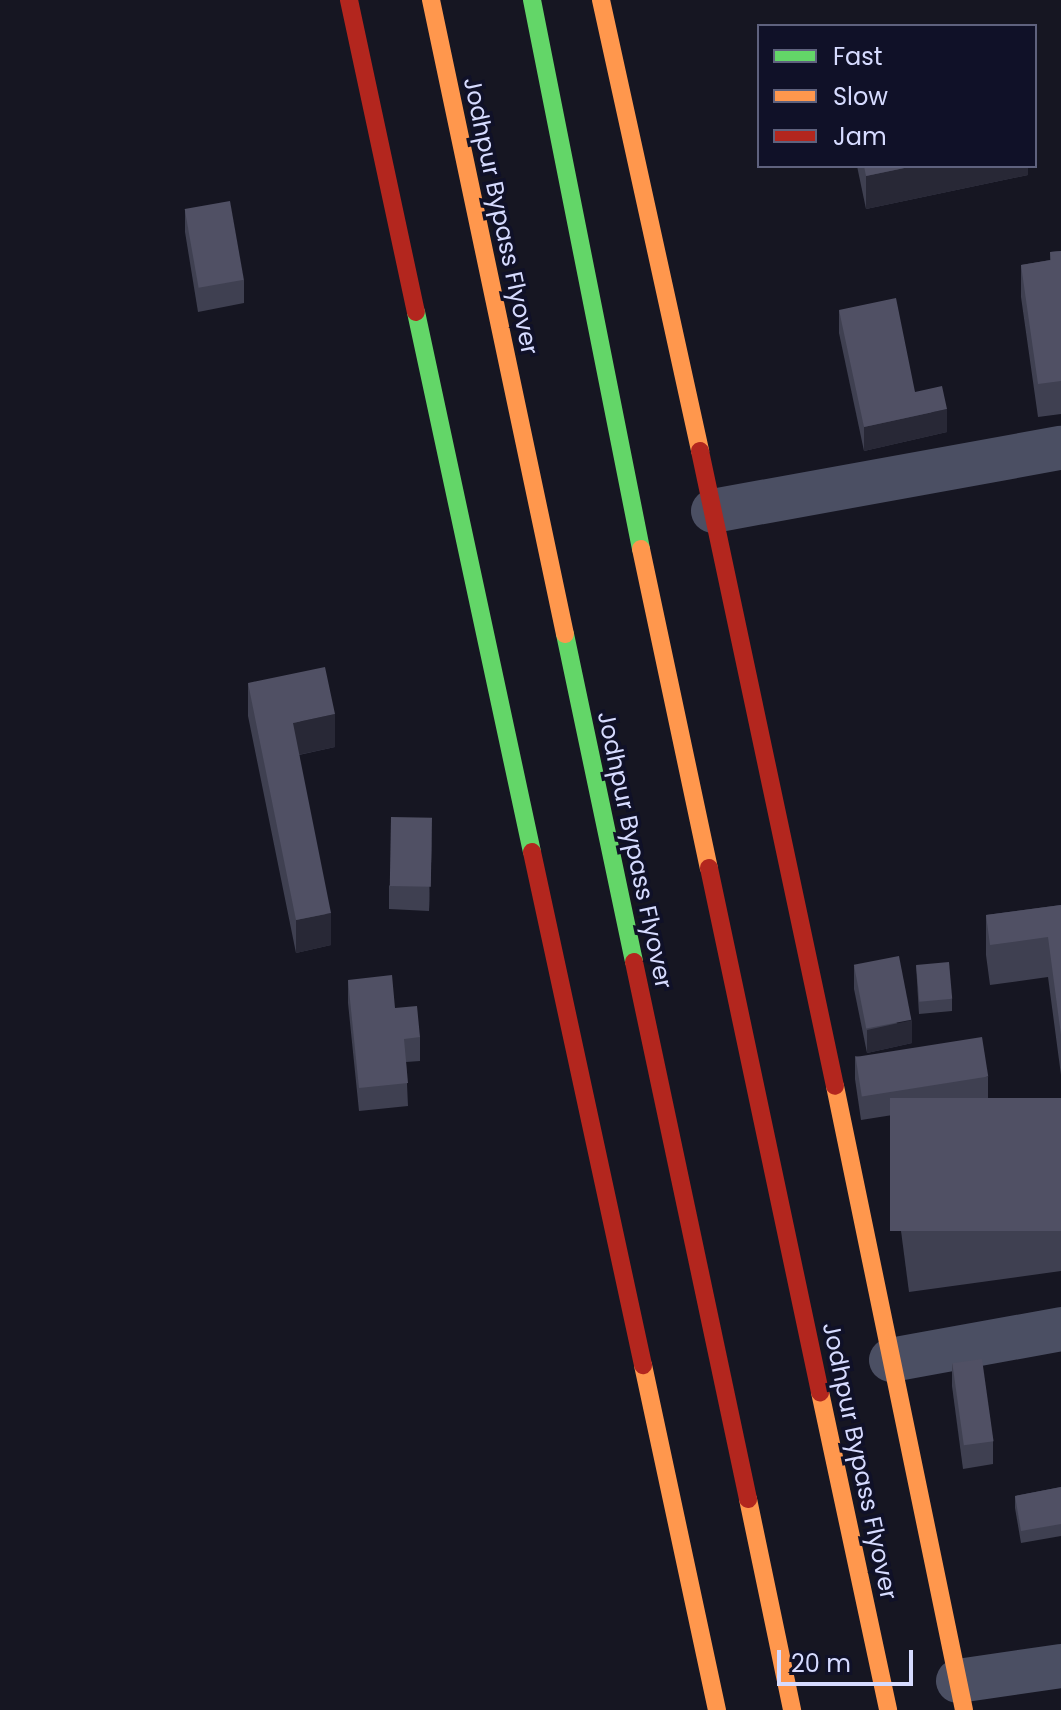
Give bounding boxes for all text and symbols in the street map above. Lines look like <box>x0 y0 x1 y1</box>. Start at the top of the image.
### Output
legend <box>757 24 1037 168</box>
text: Fast <box>833 40 883 73</box>
street label: Jodhpur Bypass Flyover <box>458 75 544 357</box>
text: Slow <box>833 80 888 113</box>
text: Jam <box>833 120 887 153</box>
street label: Jodhpur Bypass Flyover <box>592 709 678 991</box>
street label: Jodhpur Bypass Flyover <box>817 1320 903 1602</box>
scale bar <box>781 1634 917 1684</box>
text: 20 m <box>791 1647 851 1680</box>

